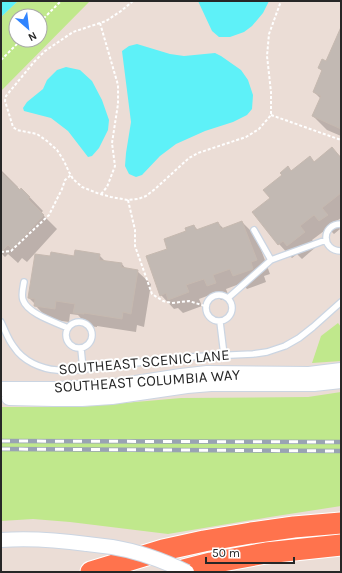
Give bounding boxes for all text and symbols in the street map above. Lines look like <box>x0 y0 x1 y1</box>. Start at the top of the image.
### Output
north arrow <box>8 8 48 48</box>
text: N <box>26 29 39 44</box>
street label: SOUTHEAST SCENIC LANE <box>58 346 230 378</box>
street label: SOUTHEAST COLUMBIA WAY <box>53 365 242 396</box>
scale bar <box>206 539 294 565</box>
text: 50 m <box>212 546 240 560</box>

